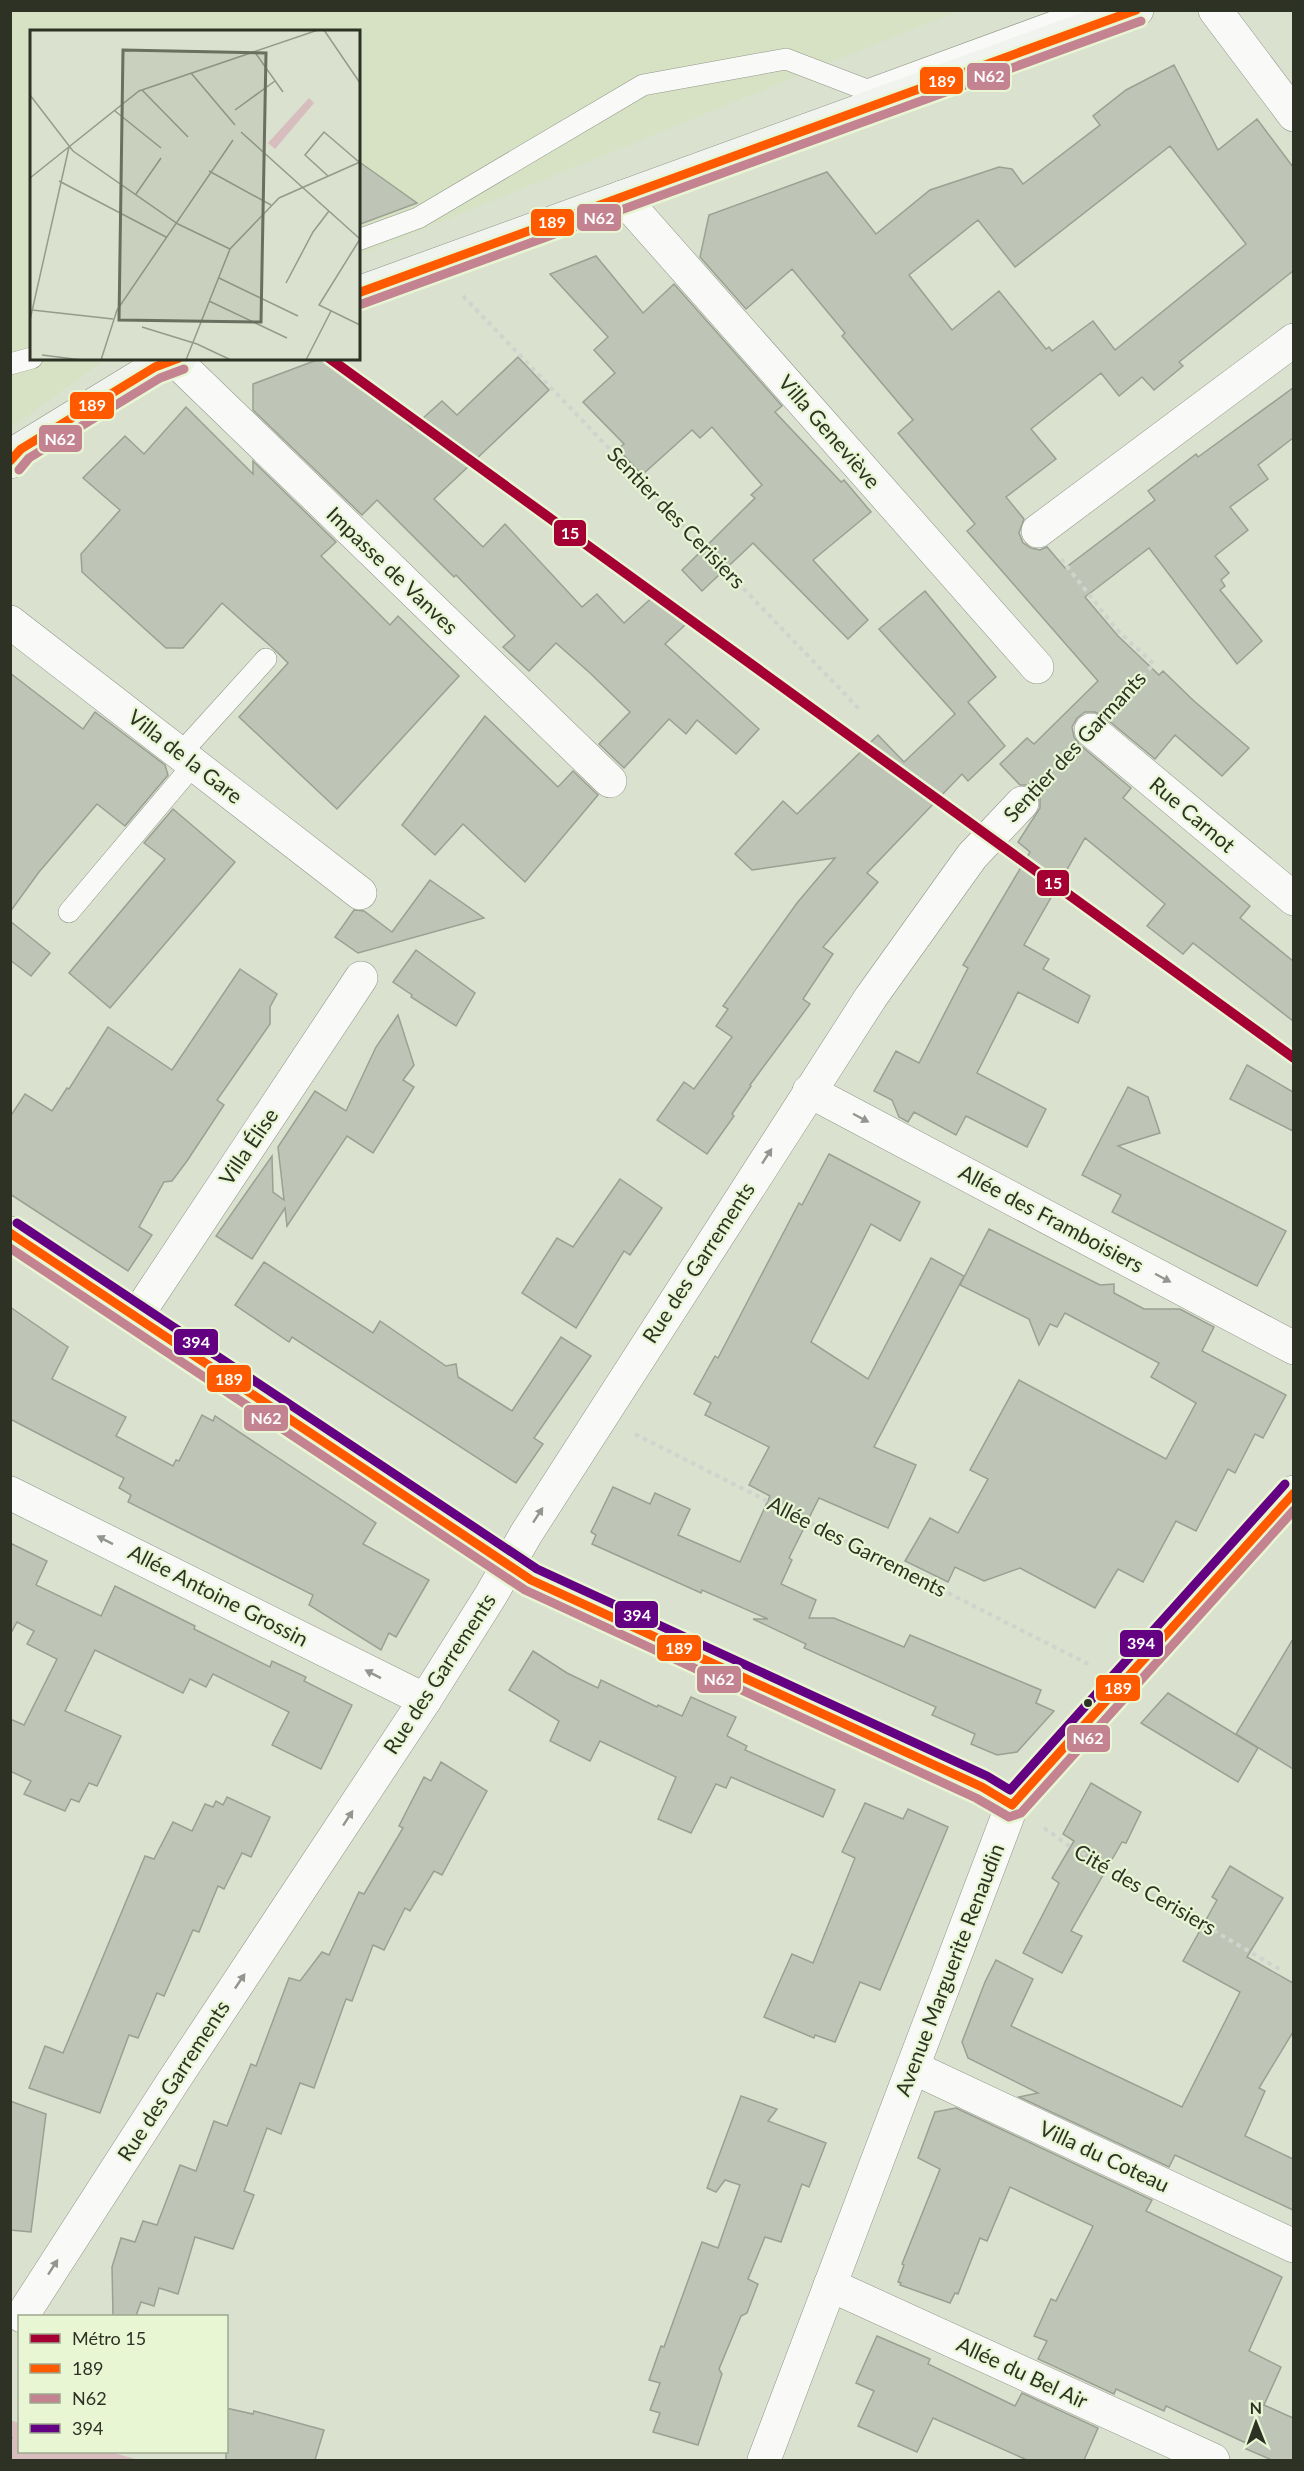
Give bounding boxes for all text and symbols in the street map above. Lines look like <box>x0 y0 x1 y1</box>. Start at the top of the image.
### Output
inset map <box>30 30 360 360</box>
line badge: N62 <box>966 62 1011 91</box>
line badge: 189 <box>919 66 964 95</box>
text: N62 <box>974 66 1004 85</box>
text: 189 <box>928 71 956 90</box>
line badge: N62 <box>576 203 622 232</box>
line badge: 189 <box>530 208 575 237</box>
text: N62 <box>584 208 614 227</box>
text: 189 <box>538 212 566 231</box>
street label: Villa Geneviève <box>774 369 886 493</box>
line badge: 189 <box>69 391 115 420</box>
text: 189 <box>78 395 106 414</box>
line badge: N62 <box>38 424 83 453</box>
text: N62 <box>45 429 75 448</box>
street label: Sentier des Cerisiers <box>603 441 751 593</box>
street label: Impasse de Vanves <box>322 501 464 639</box>
line badge: 15 <box>553 519 587 547</box>
text: 15 <box>561 523 579 542</box>
street label: Sentier des Garmants <box>998 665 1150 827</box>
street label: Villa de la Gare <box>124 703 248 808</box>
street label: Rue Carnot <box>1145 771 1241 857</box>
line badge: 15 <box>1036 869 1070 897</box>
text: 15 <box>1044 873 1062 892</box>
street label: Villa Élise <box>213 1103 283 1189</box>
one-way arrow <box>852 1114 869 1123</box>
one-way arrow <box>762 1147 773 1164</box>
street label: Allée des Framboisiers <box>955 1158 1148 1277</box>
street label: Rue des Garrements <box>636 1177 759 1347</box>
one-way arrow <box>1154 1273 1172 1283</box>
line badge: 394 <box>173 1328 219 1356</box>
text: 394 <box>182 1332 210 1351</box>
line badge: 189 <box>206 1364 252 1393</box>
text: 189 <box>215 1369 243 1388</box>
line badge: N62 <box>243 1404 289 1432</box>
text: N62 <box>251 1408 281 1427</box>
street label: Allée des Garrements <box>764 1490 951 1602</box>
one-way arrow <box>532 1507 544 1523</box>
one-way arrow <box>96 1535 113 1544</box>
street label: Allée Antoine Grossin <box>125 1538 313 1651</box>
street label: Rue des Garrements <box>377 1588 500 1758</box>
line badge: 394 <box>614 1600 659 1629</box>
text: 394 <box>623 1605 651 1624</box>
line badge: 394 <box>1119 1629 1164 1658</box>
text: 394 <box>1127 1633 1155 1652</box>
line badge: 189 <box>656 1634 702 1662</box>
text: 189 <box>665 1638 693 1657</box>
line badge: N62 <box>696 1665 742 1694</box>
one-way arrow <box>364 1669 382 1679</box>
text: N62 <box>704 1669 734 1688</box>
line badge: 189 <box>1095 1674 1141 1702</box>
text: 189 <box>1104 1678 1132 1697</box>
unlabelled marker <box>1082 1697 1094 1709</box>
line badge: N62 <box>1066 1724 1111 1753</box>
text: N62 <box>1073 1728 1103 1747</box>
one-way arrow <box>342 1810 353 1826</box>
street label: Cité des Cerisiers <box>1070 1838 1221 1939</box>
street label: Avenue Marguerite Renaudin <box>889 1840 1008 2099</box>
one-way arrow <box>235 1972 246 1989</box>
street label: Rue des Garrements <box>111 1995 234 2165</box>
street label: Villa du Coteau <box>1036 2115 1173 2197</box>
one-way arrow <box>48 2259 59 2275</box>
legend <box>18 2315 228 2453</box>
text: Métro 15 <box>72 2327 146 2349</box>
street label: Allée du Bel Air <box>953 2330 1092 2413</box>
text: 189 <box>72 2357 103 2379</box>
text: N62 <box>72 2387 107 2409</box>
north arrow <box>1226 2393 1286 2453</box>
text: N <box>1249 2398 1262 2417</box>
text: 394 <box>72 2417 103 2439</box>

